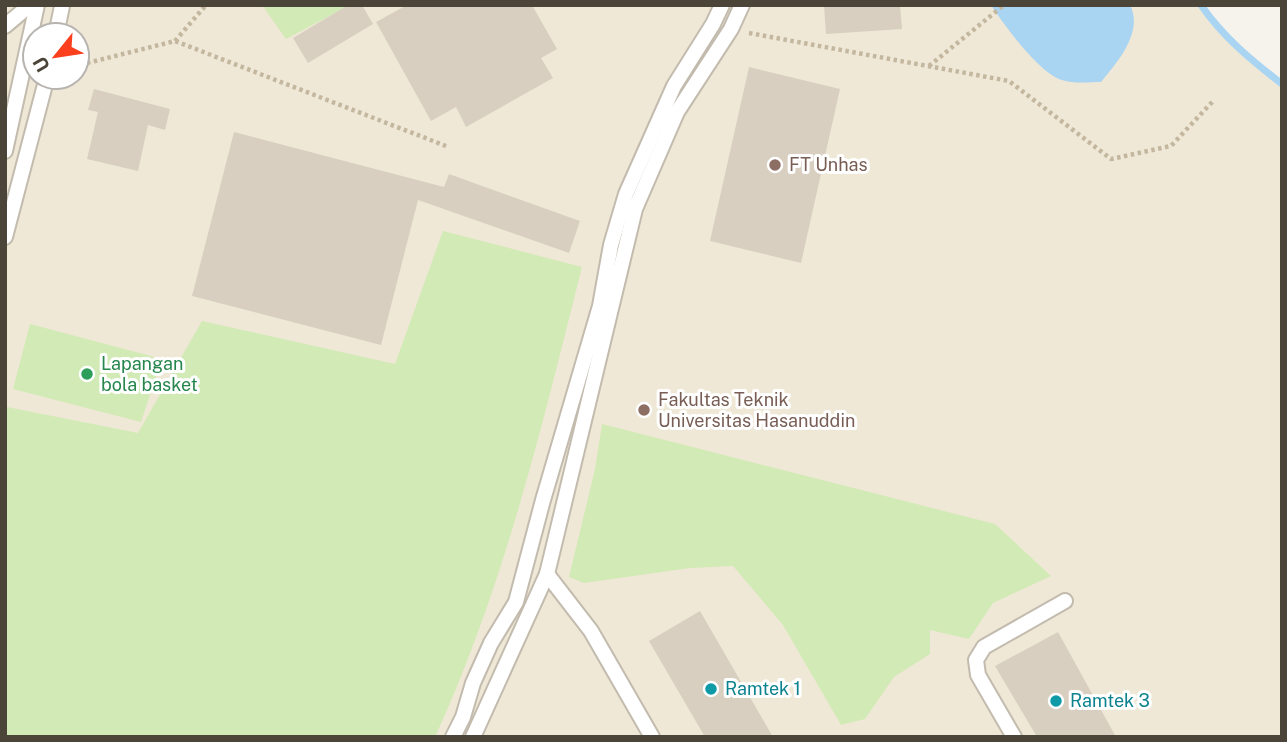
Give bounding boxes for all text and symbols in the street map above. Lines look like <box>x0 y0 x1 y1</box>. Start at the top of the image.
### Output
north arrow <box>21 21 91 91</box>
text: U <box>28 53 54 76</box>
place label: FT Unhas <box>789 154 868 175</box>
marker: FT Unhas <box>767 157 783 173</box>
place label: Lapangan bola basket <box>101 353 198 395</box>
marker: Lapangan bola basket <box>79 366 95 382</box>
place label: Fakultas Teknik Universitas Hasanuddin <box>658 389 855 431</box>
marker: Fakultas Teknik Universitas Hasanuddin <box>636 402 652 418</box>
place label: Ramtek 1 <box>725 678 801 699</box>
marker: Ramtek 1 <box>703 681 719 697</box>
place label: Ramtek 3 <box>1070 690 1150 711</box>
marker: Ramtek 3 <box>1048 693 1064 709</box>

